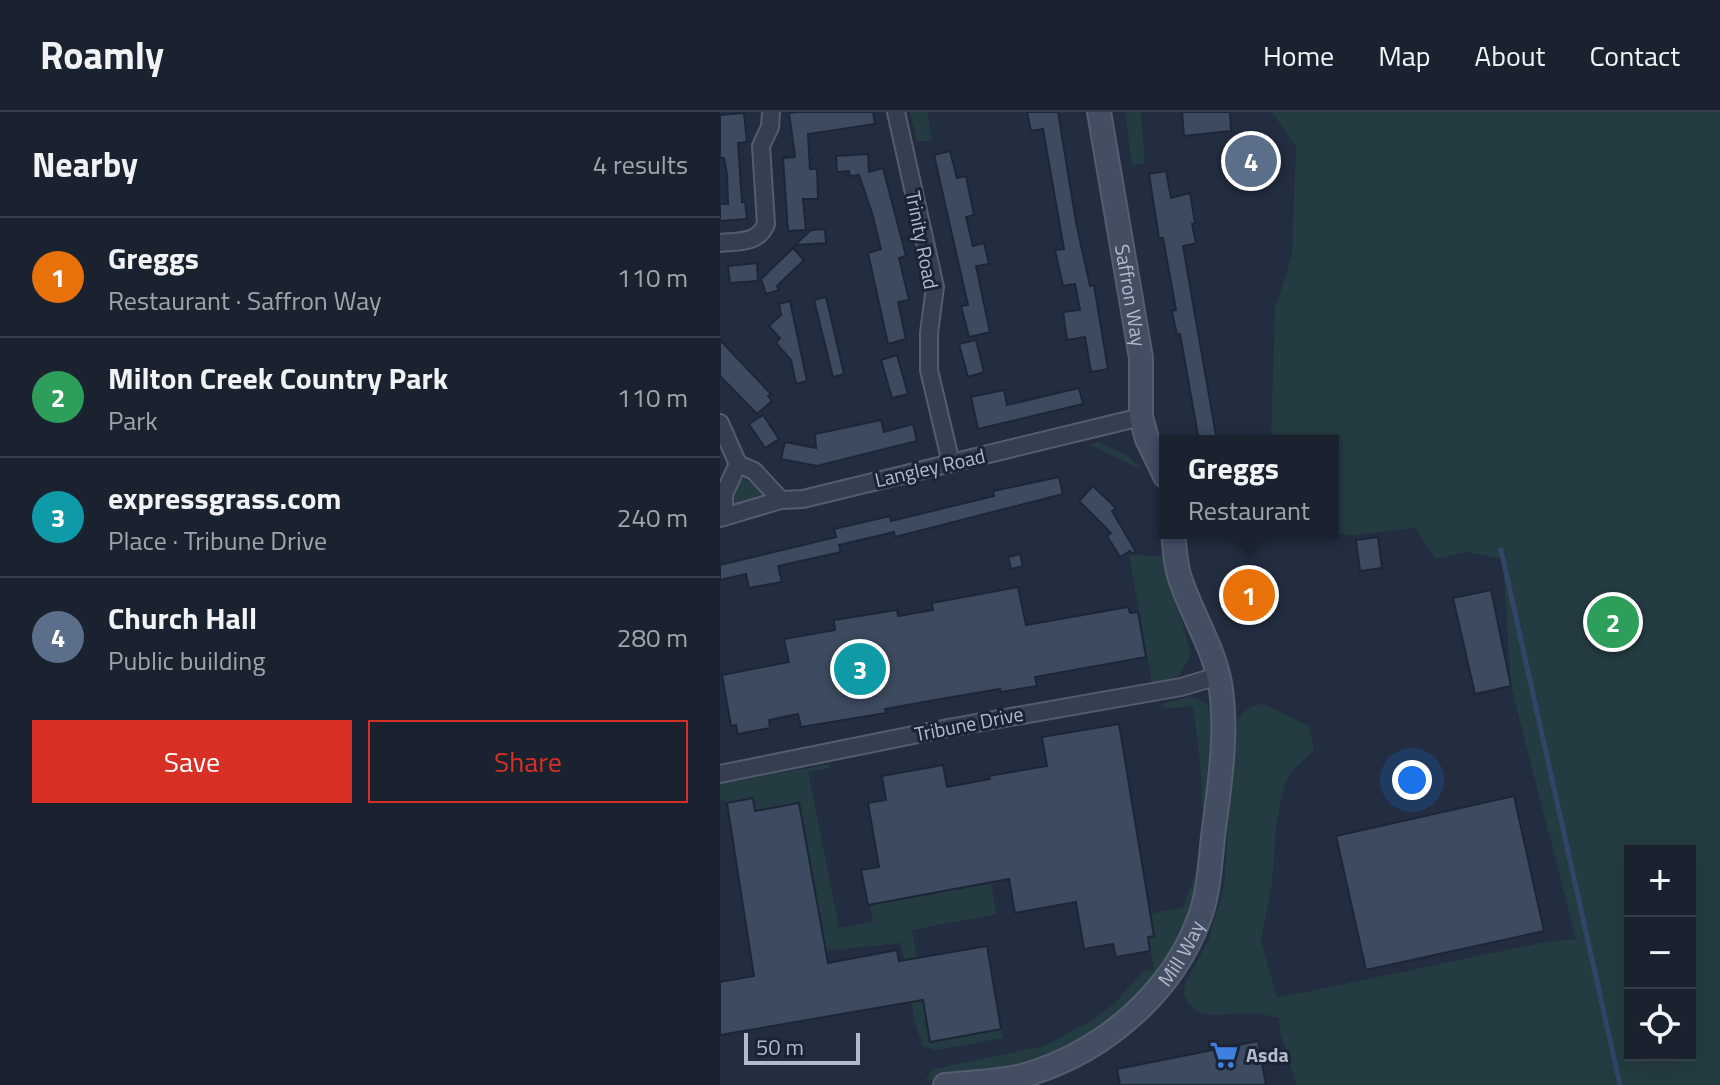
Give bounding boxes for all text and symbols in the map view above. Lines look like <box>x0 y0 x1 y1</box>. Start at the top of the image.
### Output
text: Roamly <box>40 26 164 84</box>
text: Home <box>1263 34 1334 77</box>
text: Map <box>1378 34 1431 77</box>
text: About <box>1475 34 1545 77</box>
text: Contact <box>1589 34 1680 77</box>
pin: 4 <box>1225 131 1277 191</box>
text: Nearby <box>32 138 138 190</box>
text: 4 results <box>593 145 688 184</box>
street label: Trinity Road <box>898 188 947 292</box>
text: Greggs <box>108 235 199 281</box>
street label: Saffron Way <box>1107 242 1155 349</box>
text: 1 <box>51 258 65 297</box>
text: 110 m <box>617 258 688 297</box>
text: Restaurant · Saffron Way <box>108 281 382 320</box>
text: Milton Creek Country Park <box>108 355 448 401</box>
text: 2 <box>51 378 65 417</box>
text: 110 m <box>617 378 688 417</box>
text: Park <box>108 401 158 440</box>
popup <box>1159 435 1339 539</box>
street label: Langley Road <box>872 440 988 495</box>
text: Greggs <box>1188 445 1279 491</box>
text: expressgrass.com <box>108 475 342 521</box>
text: Restaurant <box>1188 491 1310 530</box>
text: 3 <box>51 498 65 537</box>
text: 240 m <box>617 498 688 537</box>
text: Place · Tribune Drive <box>108 521 327 560</box>
pin: 1 <box>1223 565 1275 625</box>
pin: 2 <box>1587 592 1639 652</box>
text: Church Hall <box>108 595 257 641</box>
text: 4 <box>51 618 65 657</box>
text: 280 m <box>617 618 688 657</box>
pin: 3 <box>834 639 886 699</box>
text: Public building <box>108 641 266 680</box>
street label: Tribune Drive <box>912 698 1026 749</box>
button: Save <box>32 720 352 803</box>
button: Share <box>368 720 688 803</box>
your location <box>1392 760 1432 800</box>
map controls <box>1624 845 1696 1061</box>
button: + <box>1624 845 1696 917</box>
street label: Mill Way <box>1150 915 1212 993</box>
button: − <box>1624 917 1696 989</box>
button: locate <box>1624 989 1696 1061</box>
scale bar <box>744 1029 860 1065</box>
text: 50 m <box>756 1030 804 1064</box>
place label: Asda <box>1246 1039 1289 1070</box>
supermarket icon: Asda <box>1209 1040 1239 1070</box>

